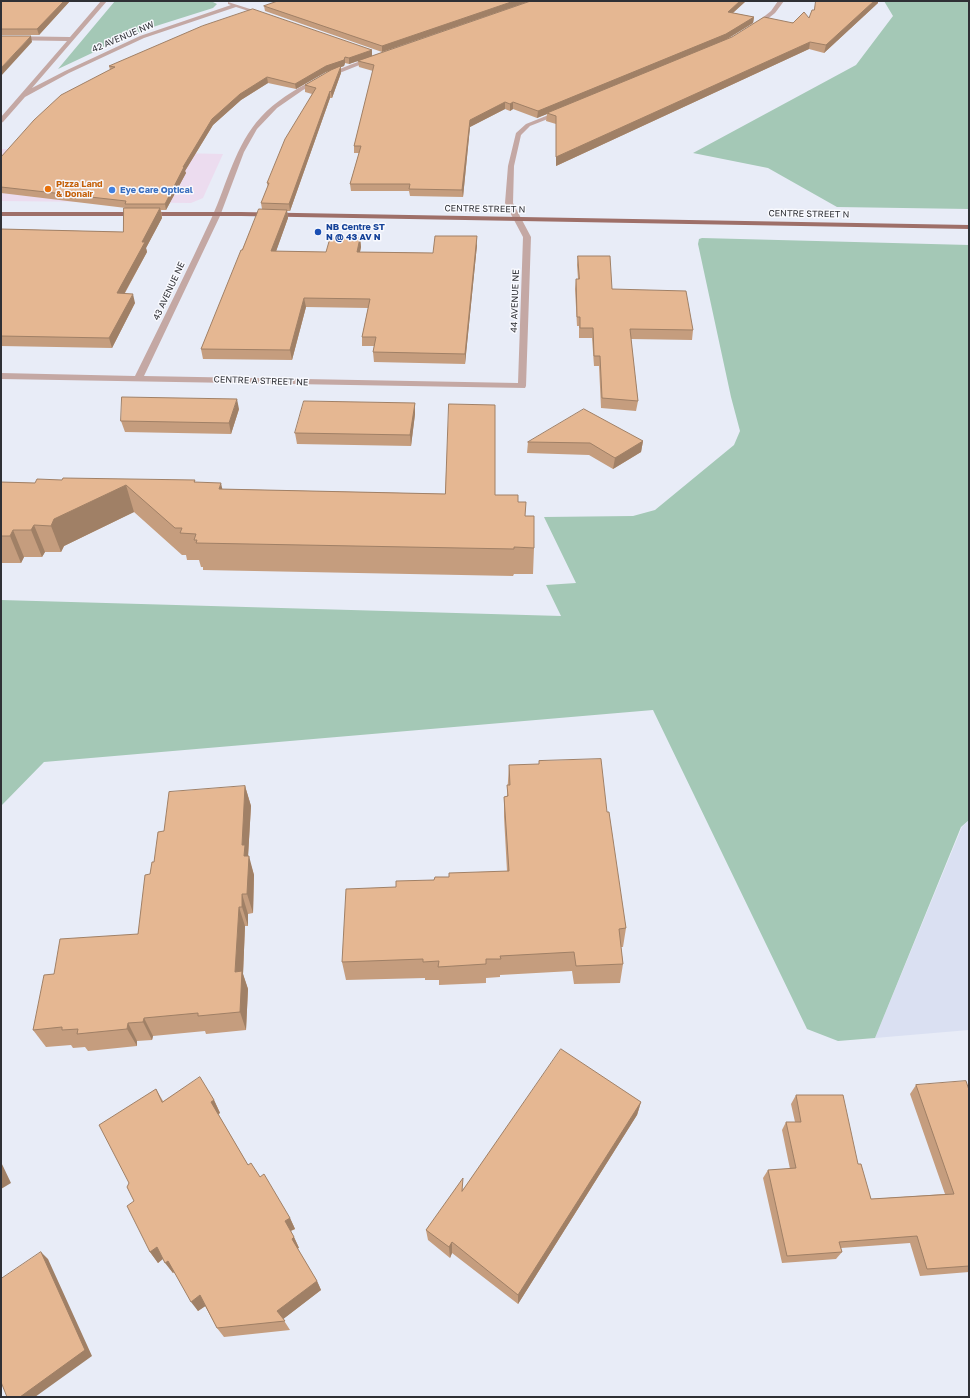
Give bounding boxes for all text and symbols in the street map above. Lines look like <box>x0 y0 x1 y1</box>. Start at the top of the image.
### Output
street label: 42 AVENUE NW <box>90 19 156 55</box>
place label: Pizza Land & Donair <box>56 179 103 200</box>
marker: Pizza Land & Donair <box>43 184 53 194</box>
marker: Eye Care Optical <box>107 185 117 195</box>
place label: Eye Care Optical <box>120 185 193 195</box>
street label: CENTRE STREET N <box>444 203 526 215</box>
street label: CENTRE STREET N <box>768 208 850 220</box>
place label: NB Centre ST N @ 43 AV N <box>326 222 385 243</box>
marker: NB Centre ST N @ 43 AV N <box>313 227 323 237</box>
street label: 43 AVENUE NE <box>151 260 187 322</box>
street label: 44 AVENUE NE <box>508 269 522 333</box>
street label: CENTRE A STREET NE <box>213 374 309 388</box>

